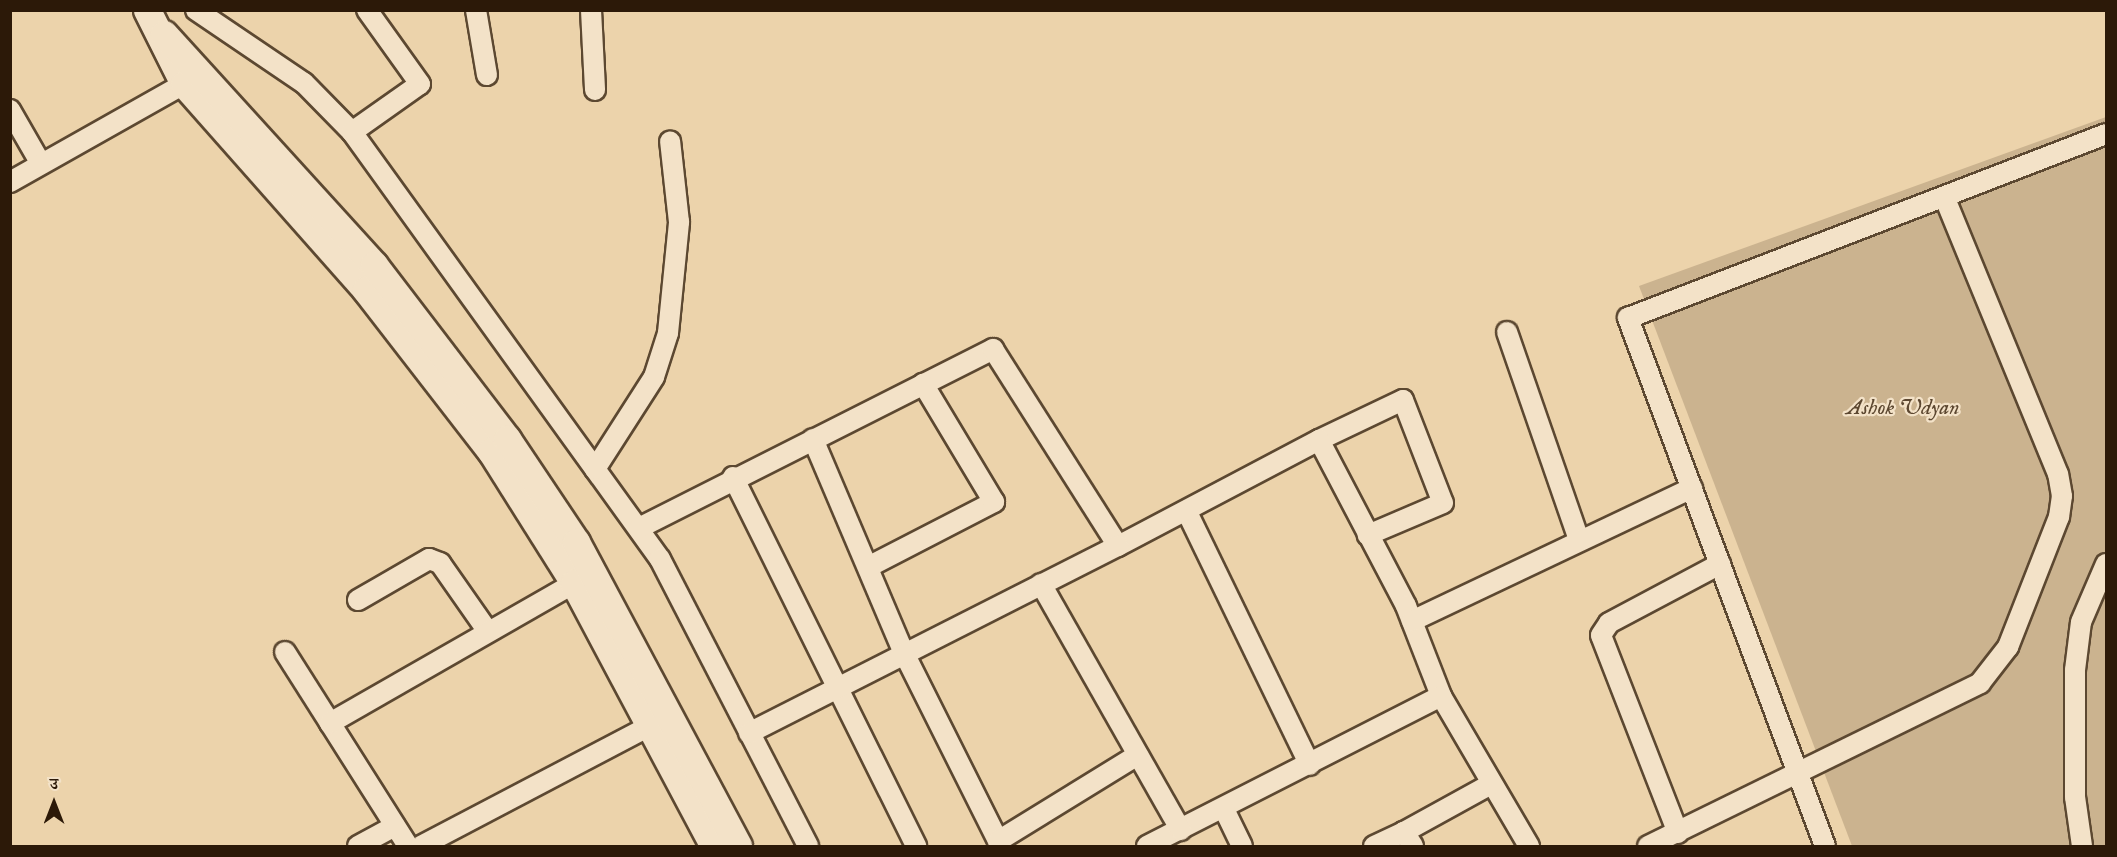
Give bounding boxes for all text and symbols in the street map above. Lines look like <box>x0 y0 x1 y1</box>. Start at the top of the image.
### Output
park label: Ashok Udyan <box>1846 396 1960 422</box>
north arrow <box>24 773 84 833</box>
text: उ <box>50 775 58 795</box>

